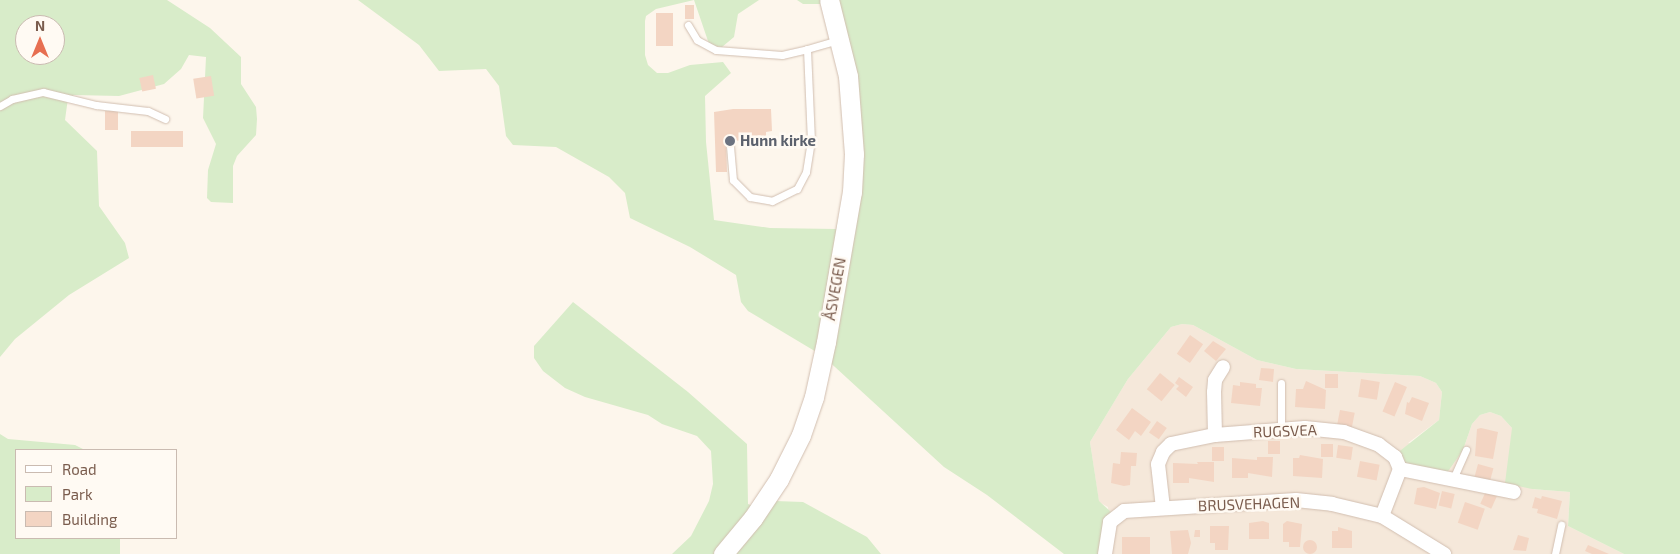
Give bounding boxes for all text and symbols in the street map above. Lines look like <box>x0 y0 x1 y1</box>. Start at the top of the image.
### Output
north arrow <box>15 15 65 65</box>
text: N <box>35 17 45 34</box>
place label: Hunn kirke <box>740 132 816 150</box>
marker: Hunn kirke <box>724 135 736 147</box>
street label: ÅSVEGEN <box>821 256 849 322</box>
street label: RUGSVEA <box>1253 421 1317 441</box>
legend <box>15 449 178 539</box>
text: Road <box>62 460 97 478</box>
text: Park <box>62 485 93 503</box>
street label: BRUSVEHAGEN <box>1198 493 1300 515</box>
text: Building <box>62 510 117 528</box>

